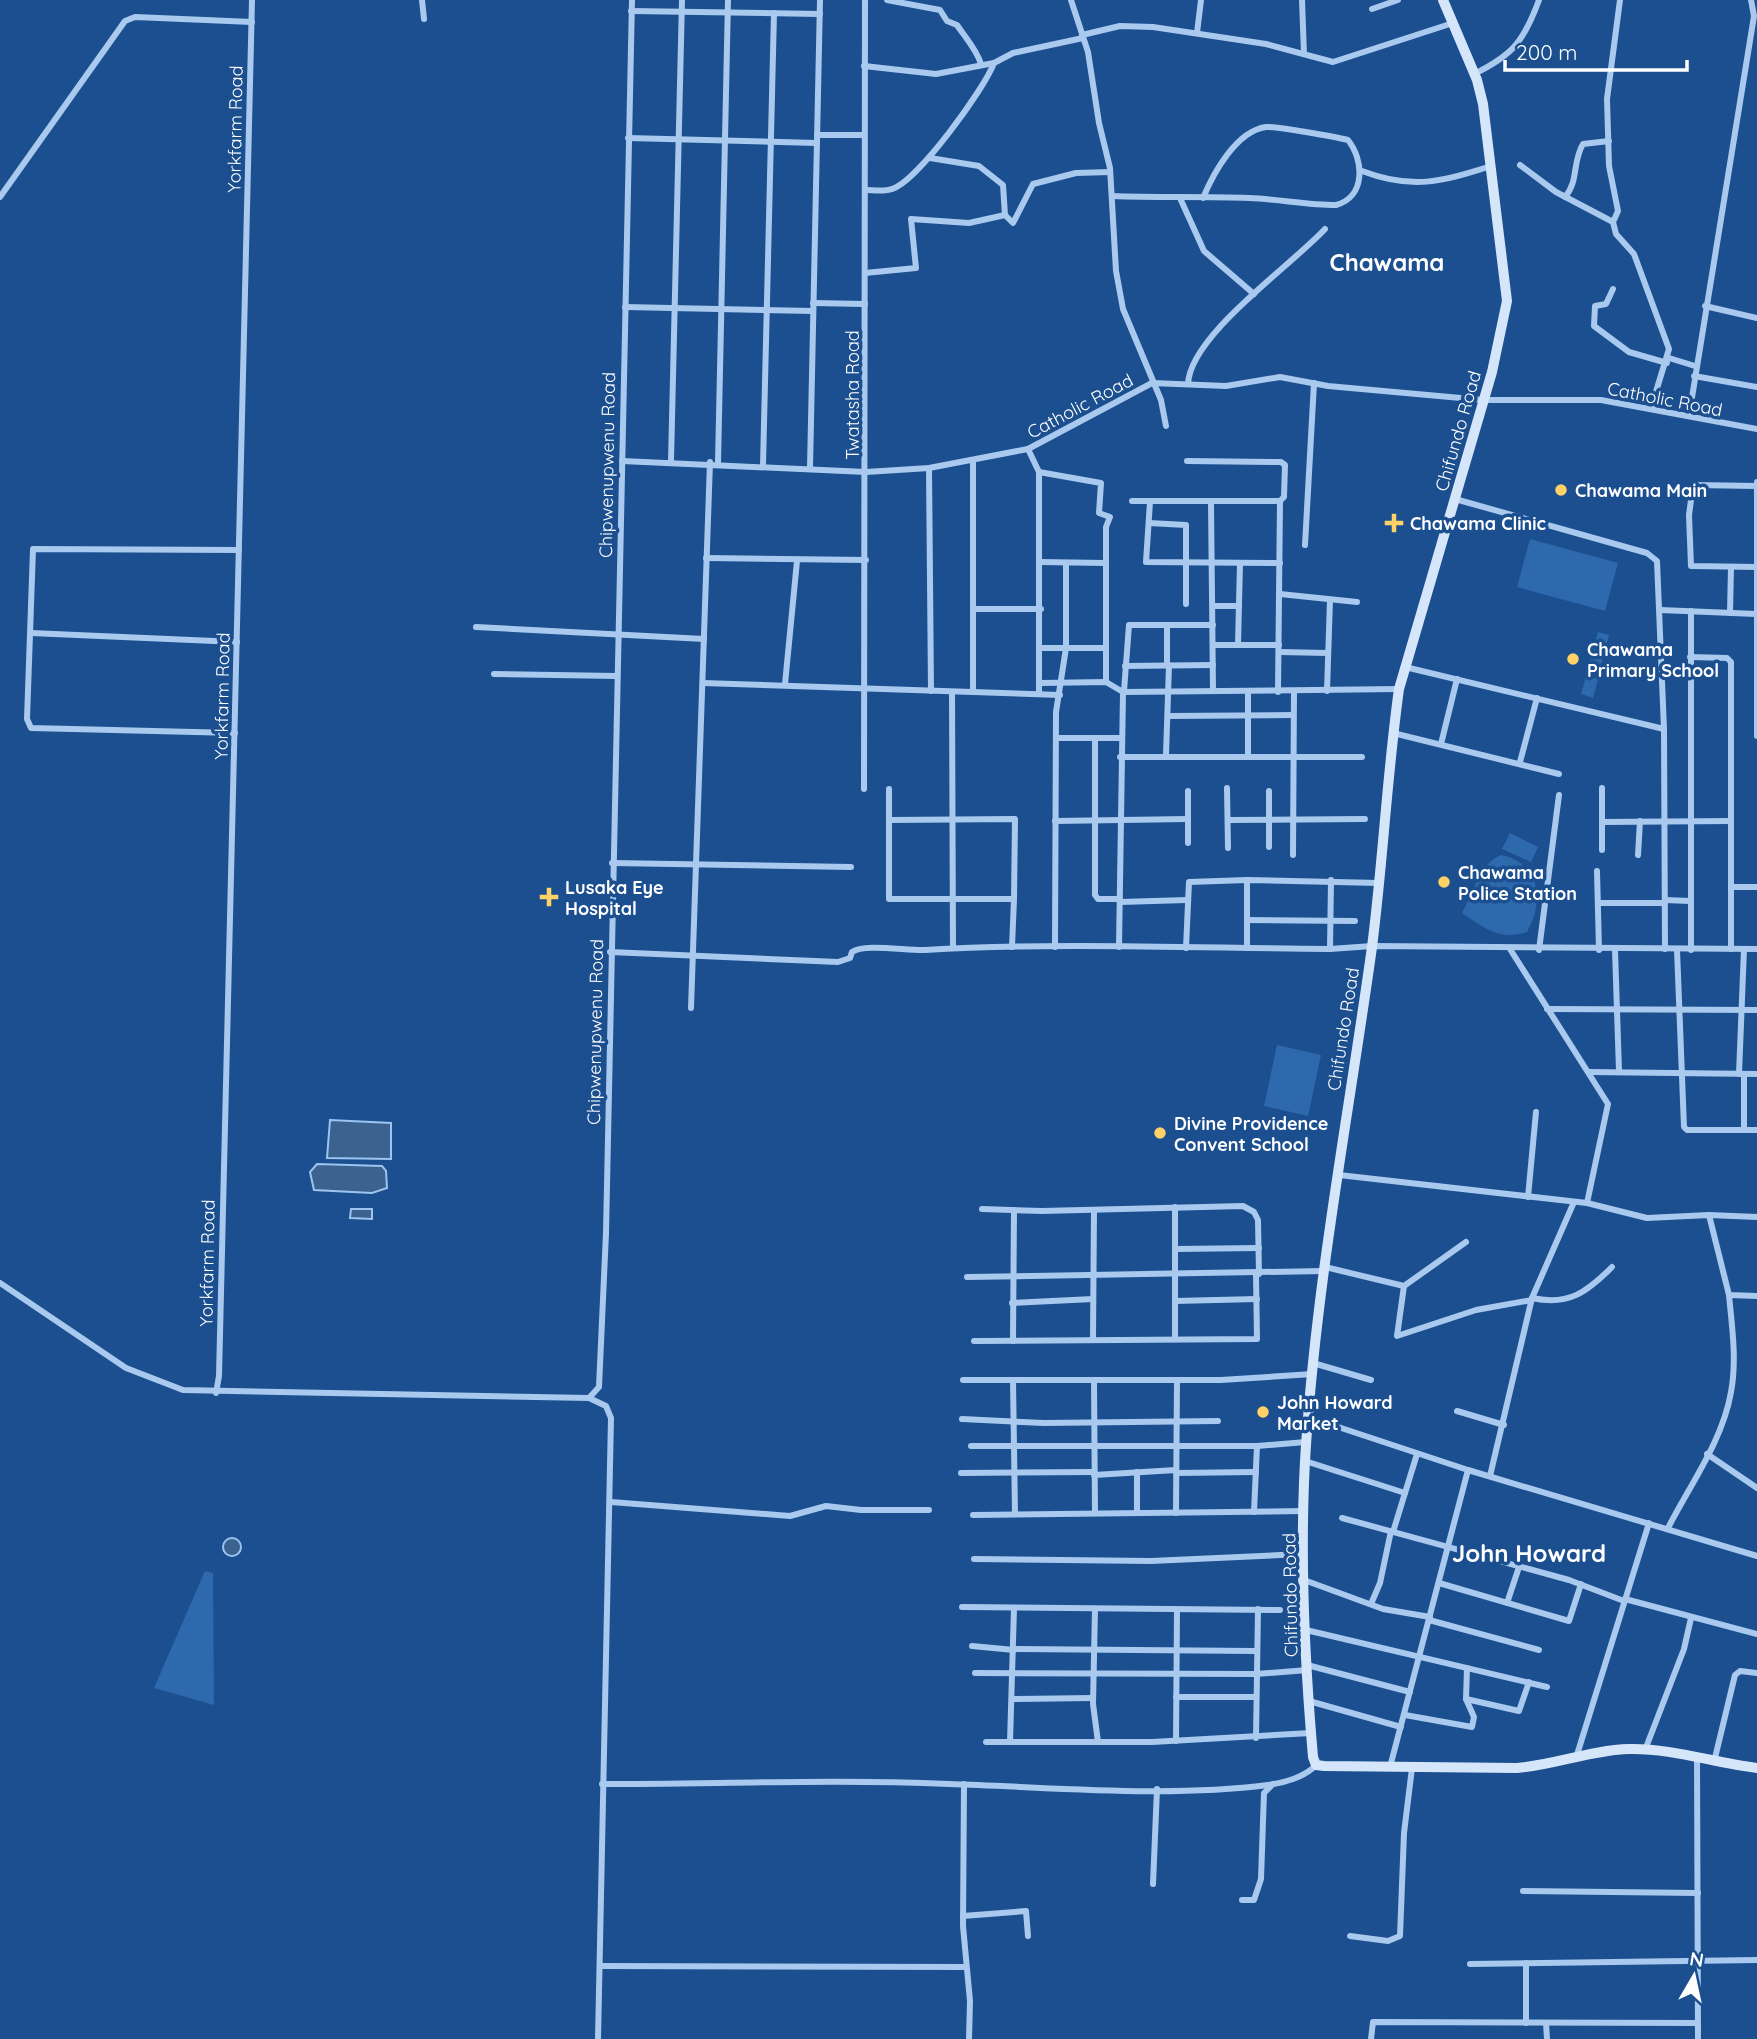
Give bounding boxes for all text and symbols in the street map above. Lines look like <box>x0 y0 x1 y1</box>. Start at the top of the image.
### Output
scale bar <box>1505 28 1687 72</box>
text: 200 m <box>1516 39 1578 65</box>
street label: Yorkfarm Road <box>222 65 248 193</box>
district label: Chawama <box>1330 247 1444 277</box>
street label: Twatasha Road <box>841 330 864 460</box>
street label: Catholic Road <box>1023 368 1137 444</box>
street label: Chifundo Road <box>1430 368 1486 494</box>
street label: Chipwenupwenu Road <box>594 372 620 558</box>
street label: Catholic Road <box>1606 377 1724 421</box>
place label: Chawama Main <box>1575 479 1707 502</box>
marker: Chawama Main <box>1553 482 1569 498</box>
place label: Chawama Clinic <box>1410 512 1546 535</box>
marker: Chawama Clinic <box>1384 513 1404 533</box>
street label: Yorkfarm Road <box>209 632 235 760</box>
place label: Chawama Primary School <box>1587 638 1719 682</box>
marker: Chawama Primary School <box>1565 651 1581 667</box>
place label: Chawama Police Station <box>1458 861 1577 905</box>
marker: Chawama Police Station <box>1436 874 1452 890</box>
place label: Lusaka Eye Hospital <box>565 876 664 920</box>
marker: Lusaka Eye Hospital <box>539 887 559 907</box>
street label: Chipwenupwenu Road <box>582 939 608 1125</box>
street label: Chifundo Road <box>1322 966 1364 1092</box>
place label: Divine Providence Convent School <box>1174 1112 1328 1156</box>
marker: Divine Providence Convent School <box>1152 1125 1168 1141</box>
street label: Yorkfarm Road <box>194 1199 220 1327</box>
place label: John Howard Market <box>1277 1391 1393 1435</box>
marker: John Howard Market <box>1255 1404 1271 1420</box>
street label: Chifundo Road <box>1277 1533 1303 1657</box>
district label: John Howard <box>1452 1538 1606 1568</box>
north arrow <box>1659 1941 1729 2011</box>
text: N <box>1688 1946 1705 1972</box>

